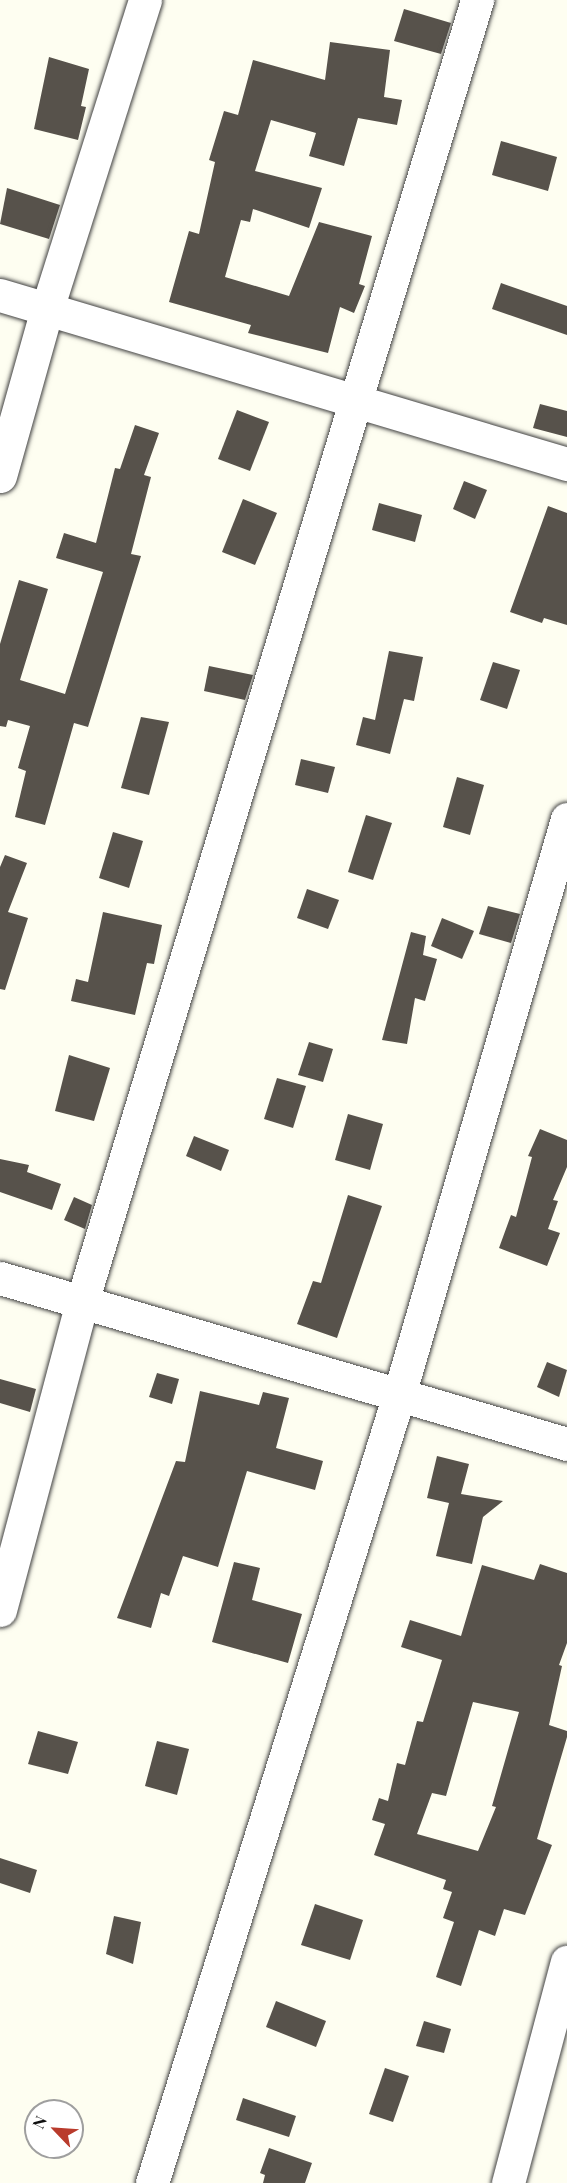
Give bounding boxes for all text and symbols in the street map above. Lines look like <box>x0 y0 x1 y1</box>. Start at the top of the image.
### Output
north arrow <box>24 2099 84 2159</box>
text: N <box>27 2112 51 2132</box>

